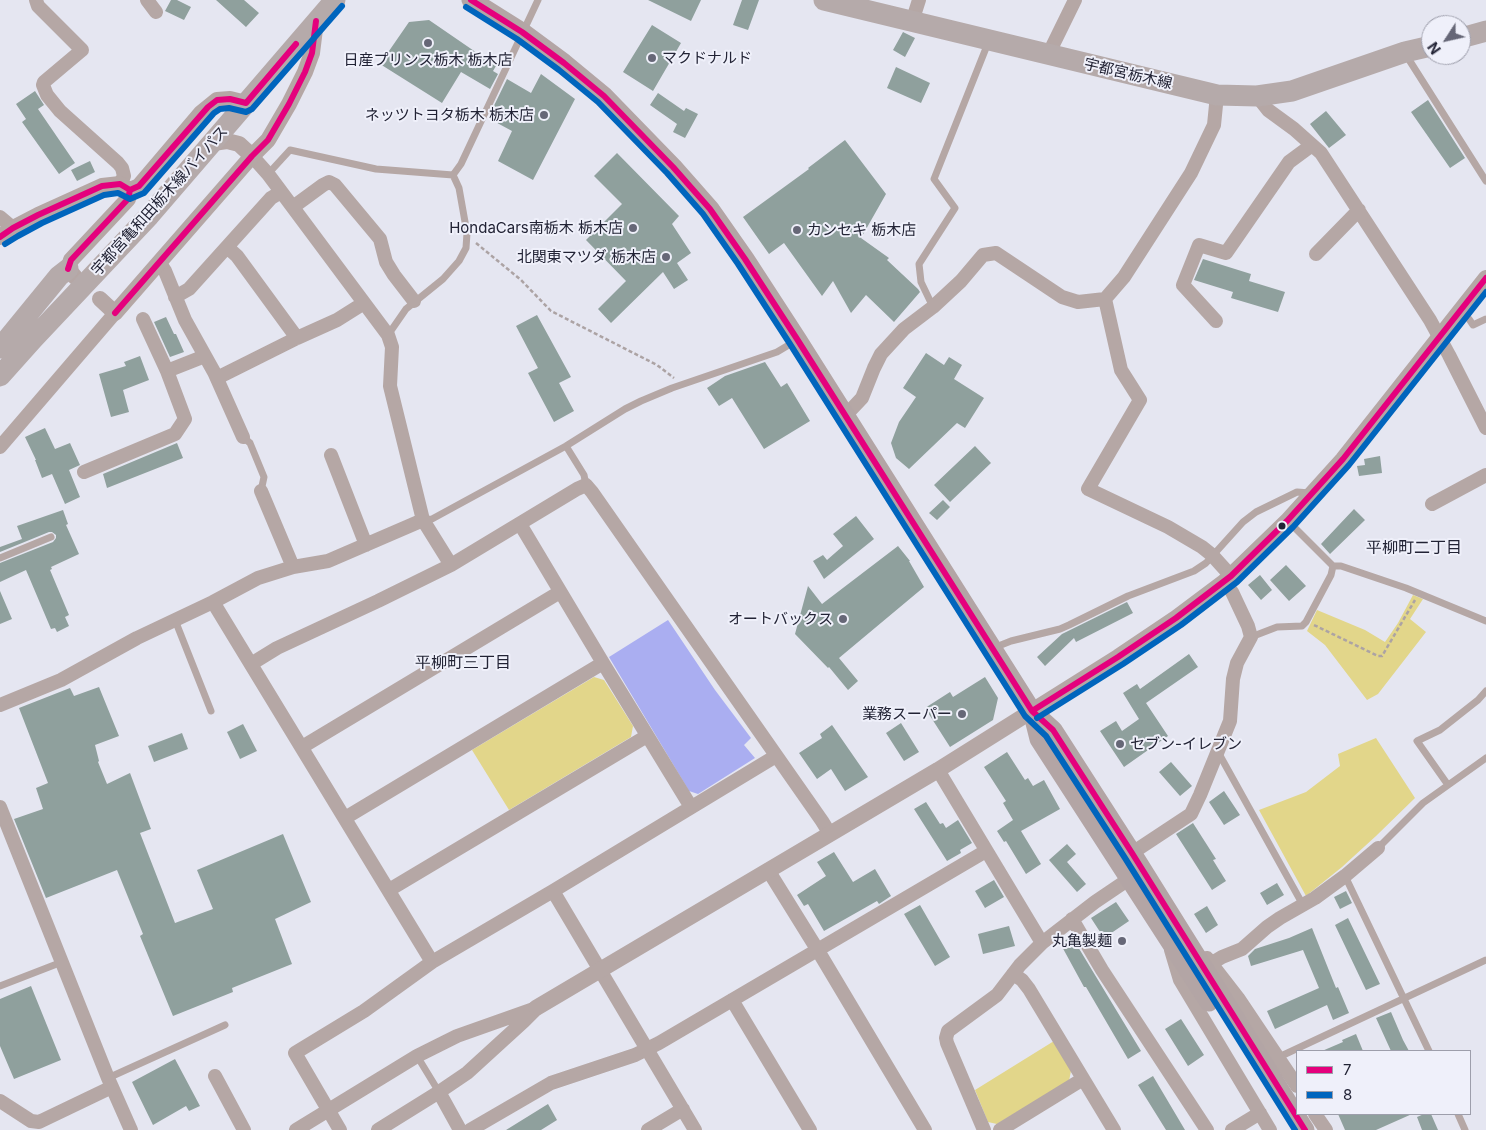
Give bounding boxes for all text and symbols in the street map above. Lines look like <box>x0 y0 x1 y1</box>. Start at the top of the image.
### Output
north arrow <box>1421 15 1471 65</box>
marker: 日産プリンス栃木 栃木店 <box>422 37 434 49</box>
text: N <box>1424 39 1444 58</box>
place label: マクドナルド <box>662 49 752 67</box>
place label: 日産プリンス栃木 栃木店 <box>343 51 513 69</box>
marker: マクドナルド <box>646 52 658 64</box>
street label: 宇都宮栃木線 <box>1082 55 1174 93</box>
place label: ネッツトヨタ栃木 栃木店 <box>365 106 534 124</box>
marker: ネッツトヨタ栃木 栃木店 <box>538 109 550 121</box>
street label: 宇都宮亀和田栃木線バイパス <box>88 123 232 279</box>
place label: HondaCars南栃木 栃木店 <box>449 219 623 237</box>
place label: カンセキ 栃木店 <box>807 221 916 239</box>
marker: HondaCars南栃木 栃木店 <box>627 222 639 234</box>
marker: カンセキ 栃木店 <box>791 224 803 236</box>
place label: 北関東マツダ 栃木店 <box>517 248 656 266</box>
marker: 北関東マツダ 栃木店 <box>660 251 672 263</box>
unlabelled marker <box>1277 521 1287 531</box>
district label: 平柳町二丁目 <box>1366 538 1462 558</box>
place label: オートバックス <box>728 610 833 628</box>
marker: オートバックス <box>837 613 849 625</box>
district label: 平柳町三丁目 <box>415 653 511 673</box>
place label: 業務スーパー <box>862 705 952 723</box>
marker: 業務スーパー <box>956 708 968 720</box>
place label: セブン-イレブン <box>1130 735 1242 753</box>
marker: セブン-イレブン <box>1114 738 1126 750</box>
place label: 丸亀製麺 <box>1052 932 1112 950</box>
marker: 丸亀製麺 <box>1116 935 1128 947</box>
legend <box>1296 1050 1471 1115</box>
text: 7 <box>1343 1060 1352 1079</box>
text: 8 <box>1343 1085 1352 1104</box>

